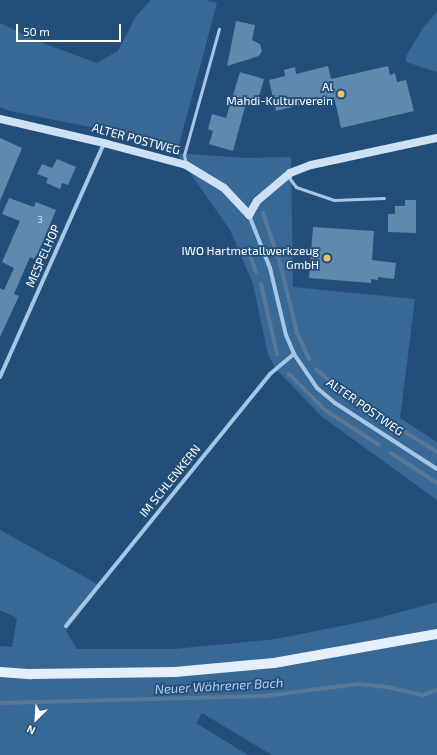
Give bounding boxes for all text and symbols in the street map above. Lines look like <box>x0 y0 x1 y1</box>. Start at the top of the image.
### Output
scale bar <box>18 16 123 42</box>
text: 50 m <box>23 24 50 38</box>
place label: Al Mahdi-Kulturverein <box>226 80 333 108</box>
marker: Al Mahdi-Kulturverein <box>336 89 346 99</box>
street label: ALTER POSTWEG <box>90 120 182 158</box>
house number: 3 <box>37 214 43 226</box>
street label: MESPELHOP <box>23 222 63 290</box>
place label: IWO Hartmetallwerkzeug GmbH <box>181 244 319 272</box>
marker: IWO Hartmetallwerkzeug GmbH <box>322 253 332 263</box>
street label: ALTER POSTWEG <box>324 375 406 439</box>
street label: IM SCHLENKERN <box>136 442 204 520</box>
water label: Neuer Wöhrener Bach <box>154 675 284 697</box>
north arrow <box>16 699 56 739</box>
text: N <box>24 723 37 738</box>

